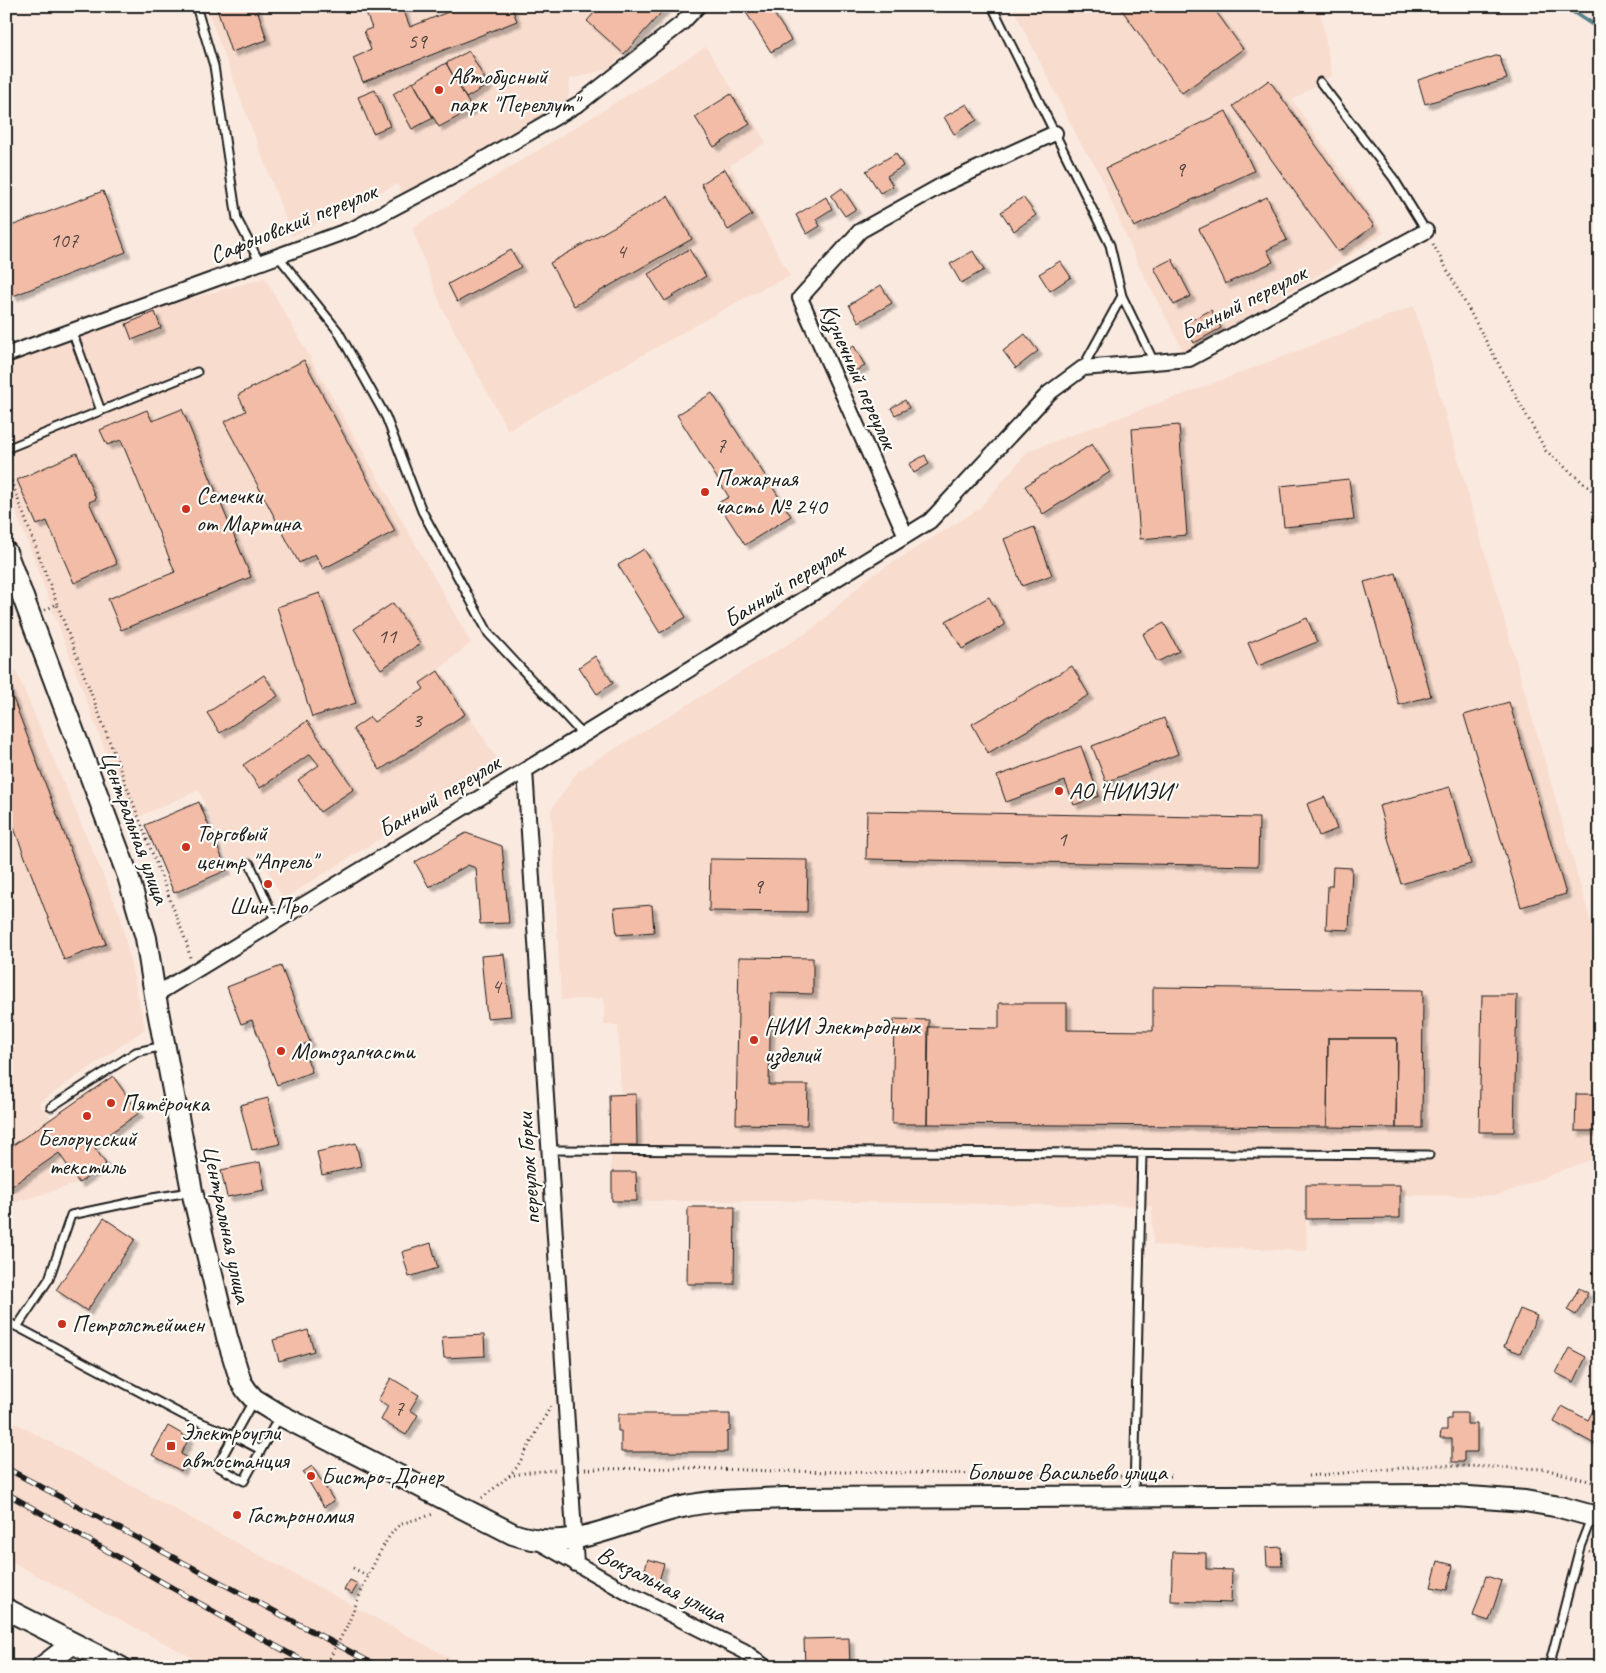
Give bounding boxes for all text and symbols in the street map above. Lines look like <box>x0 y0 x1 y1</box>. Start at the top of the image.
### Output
house number: 59 <box>408 28 428 54</box>
place label: Автобусный парк "Переллут" <box>449 61 584 119</box>
marker: Автобусный парк "Переллут" <box>433 84 445 96</box>
house number: 9 <box>1175 156 1186 182</box>
street label: Сафоновский переулок <box>205 175 383 270</box>
house number: 107 <box>50 227 80 253</box>
house number: 4 <box>616 238 628 264</box>
street label: Банный переулок <box>1175 257 1313 347</box>
street label: Кузнечный переулок <box>813 299 905 456</box>
house number: 7 <box>716 432 727 458</box>
place label: Пожарная часть № 240 <box>715 463 829 521</box>
place label: Семечки от Мартина <box>196 480 302 538</box>
marker: Пожарная часть № 240 <box>699 486 711 498</box>
marker: Семечки от Мартина <box>180 503 192 515</box>
street label: Банный переулок <box>718 535 852 634</box>
house number: 11 <box>378 623 398 649</box>
house number: 3 <box>412 707 423 733</box>
street label: Центральная улица <box>93 746 177 909</box>
street label: Банный переулок <box>372 747 507 844</box>
place label: АО 'НИИЭИ' <box>1069 776 1179 806</box>
marker: АО 'НИИЭИ' <box>1053 785 1065 797</box>
place label: Торговый центр "Апрель" <box>196 818 322 876</box>
house number: 1 <box>1057 826 1068 852</box>
marker: Торговый центр "Апрель" <box>180 841 192 853</box>
house number: 9 <box>753 873 764 899</box>
marker: Шин-Про <box>262 878 274 890</box>
place label: Шин-Про <box>229 891 309 921</box>
house number: 4 <box>491 973 503 999</box>
place label: НИИ Электродных изделий <box>764 1011 921 1070</box>
marker: НИИ Электродных изделий <box>748 1034 760 1046</box>
place label: Мотозапчасти <box>291 1036 416 1066</box>
marker: Мотозапчасти <box>275 1045 287 1057</box>
place label: Пятёрочка <box>121 1088 210 1118</box>
marker: Пятёрочка <box>105 1097 117 1109</box>
marker: Белорусский текстиль <box>81 1110 93 1122</box>
street label: переулок Горки <box>509 1110 547 1226</box>
place label: Белорусский текстиль <box>38 1123 138 1181</box>
street label: Центральная улица <box>196 1142 259 1307</box>
place label: Петролстейшен <box>72 1309 205 1339</box>
marker: Петролстейшен <box>56 1318 68 1330</box>
house number: 7 <box>394 1395 405 1421</box>
place label: Электроугли автостанция <box>181 1417 290 1475</box>
marker: Электроугли автостанция <box>165 1440 177 1452</box>
street label: Большое Васильево улица <box>967 1457 1168 1487</box>
place label: Бистро-Донер <box>321 1461 445 1491</box>
marker: Бистро-Донер <box>305 1470 317 1482</box>
place label: Гастрономия <box>247 1500 354 1530</box>
marker: Гастрономия <box>231 1509 243 1521</box>
street label: Вокзальная улица <box>592 1539 733 1630</box>

